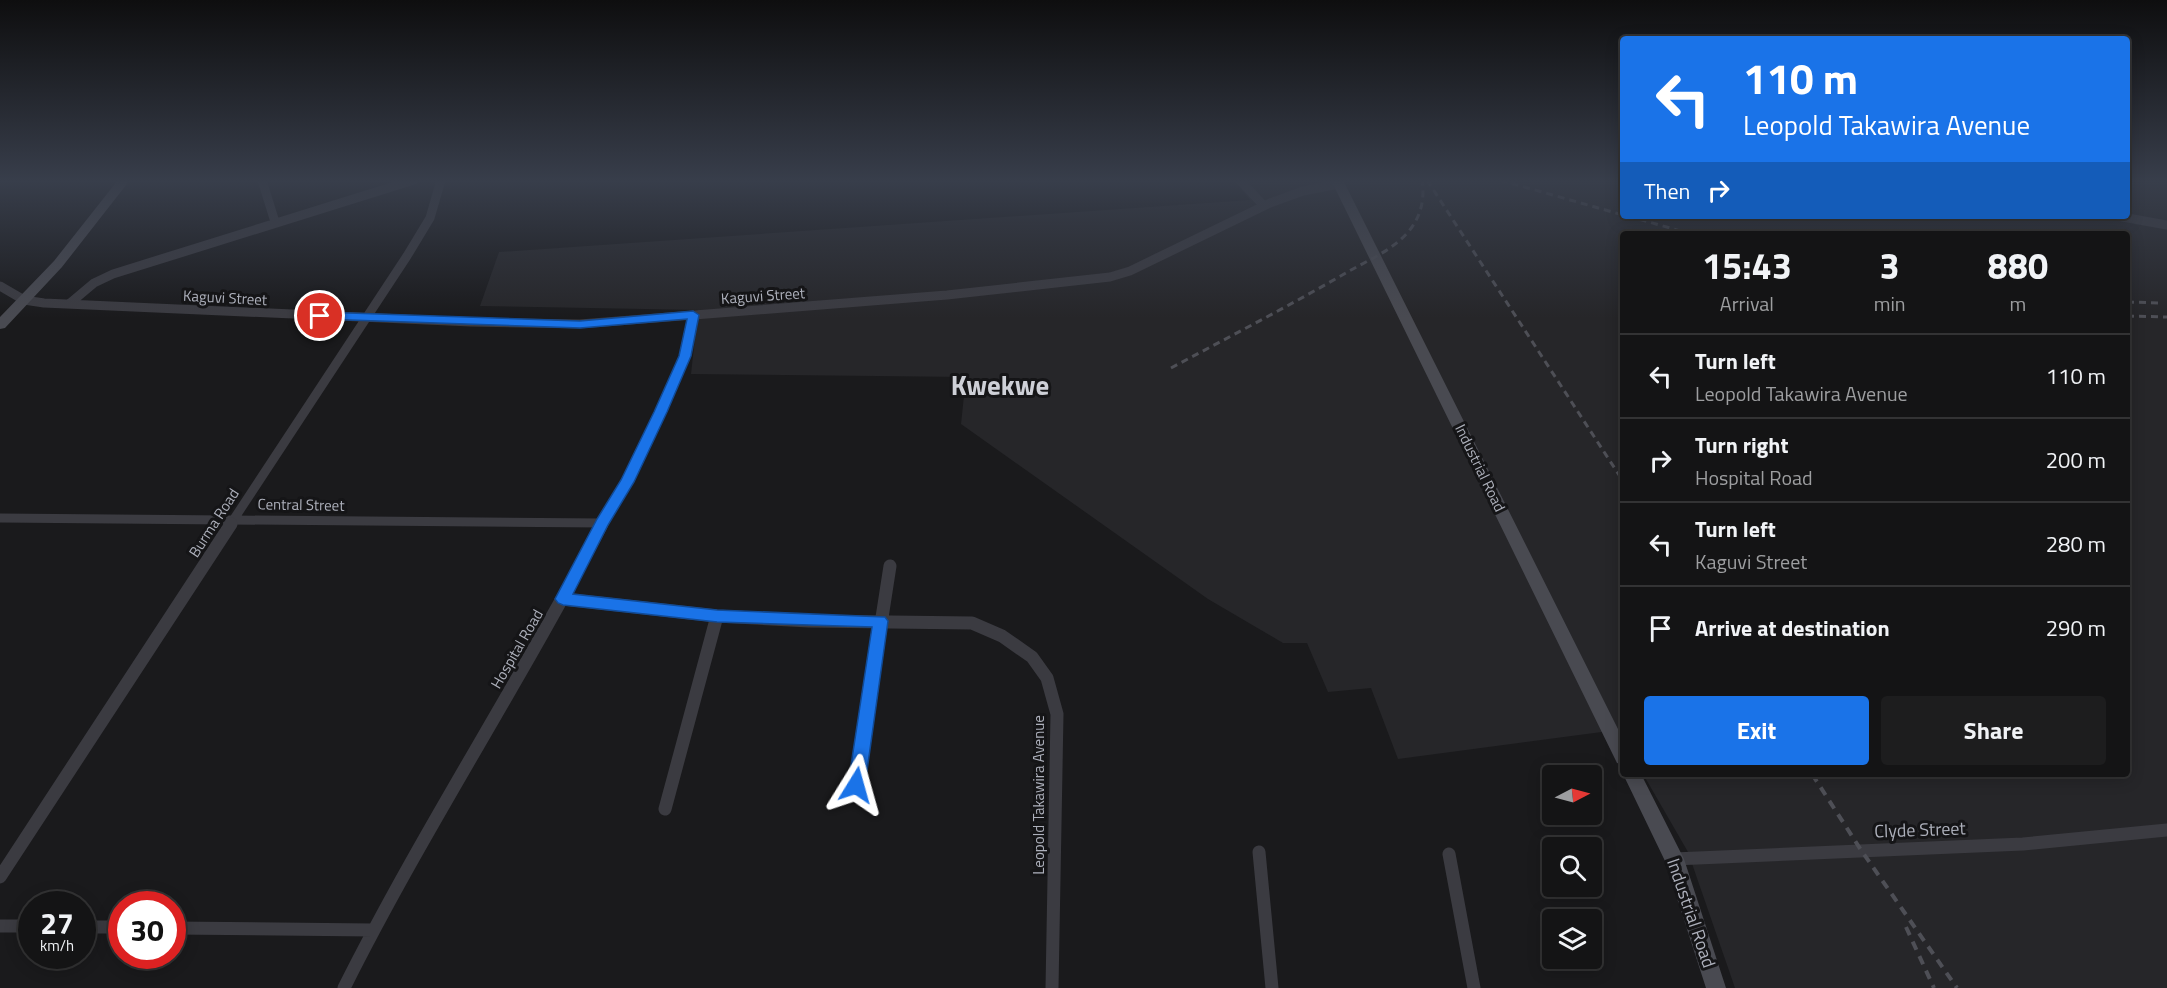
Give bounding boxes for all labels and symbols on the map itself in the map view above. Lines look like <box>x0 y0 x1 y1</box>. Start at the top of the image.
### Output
street label: Kaguvi Street <box>720 281 806 310</box>
street label: Kaguvi Street <box>182 284 268 311</box>
pin <box>294 290 345 341</box>
district label: Kwekwe <box>951 364 1049 405</box>
street label: Industrial Road <box>1449 420 1512 516</box>
street label: Burma Road <box>183 484 245 562</box>
street label: Central Street <box>257 492 345 517</box>
street label: Hospital Road <box>485 605 549 693</box>
street label: Leopold Takawira Avenue <box>1027 715 1050 875</box>
position arrow <box>824 753 888 817</box>
north arrow <box>1542 765 1602 825</box>
street label: Clyde Street <box>1874 814 1967 845</box>
street label: Industrial Road <box>1660 854 1723 971</box>
speed limit sign: 30 <box>108 891 186 969</box>

